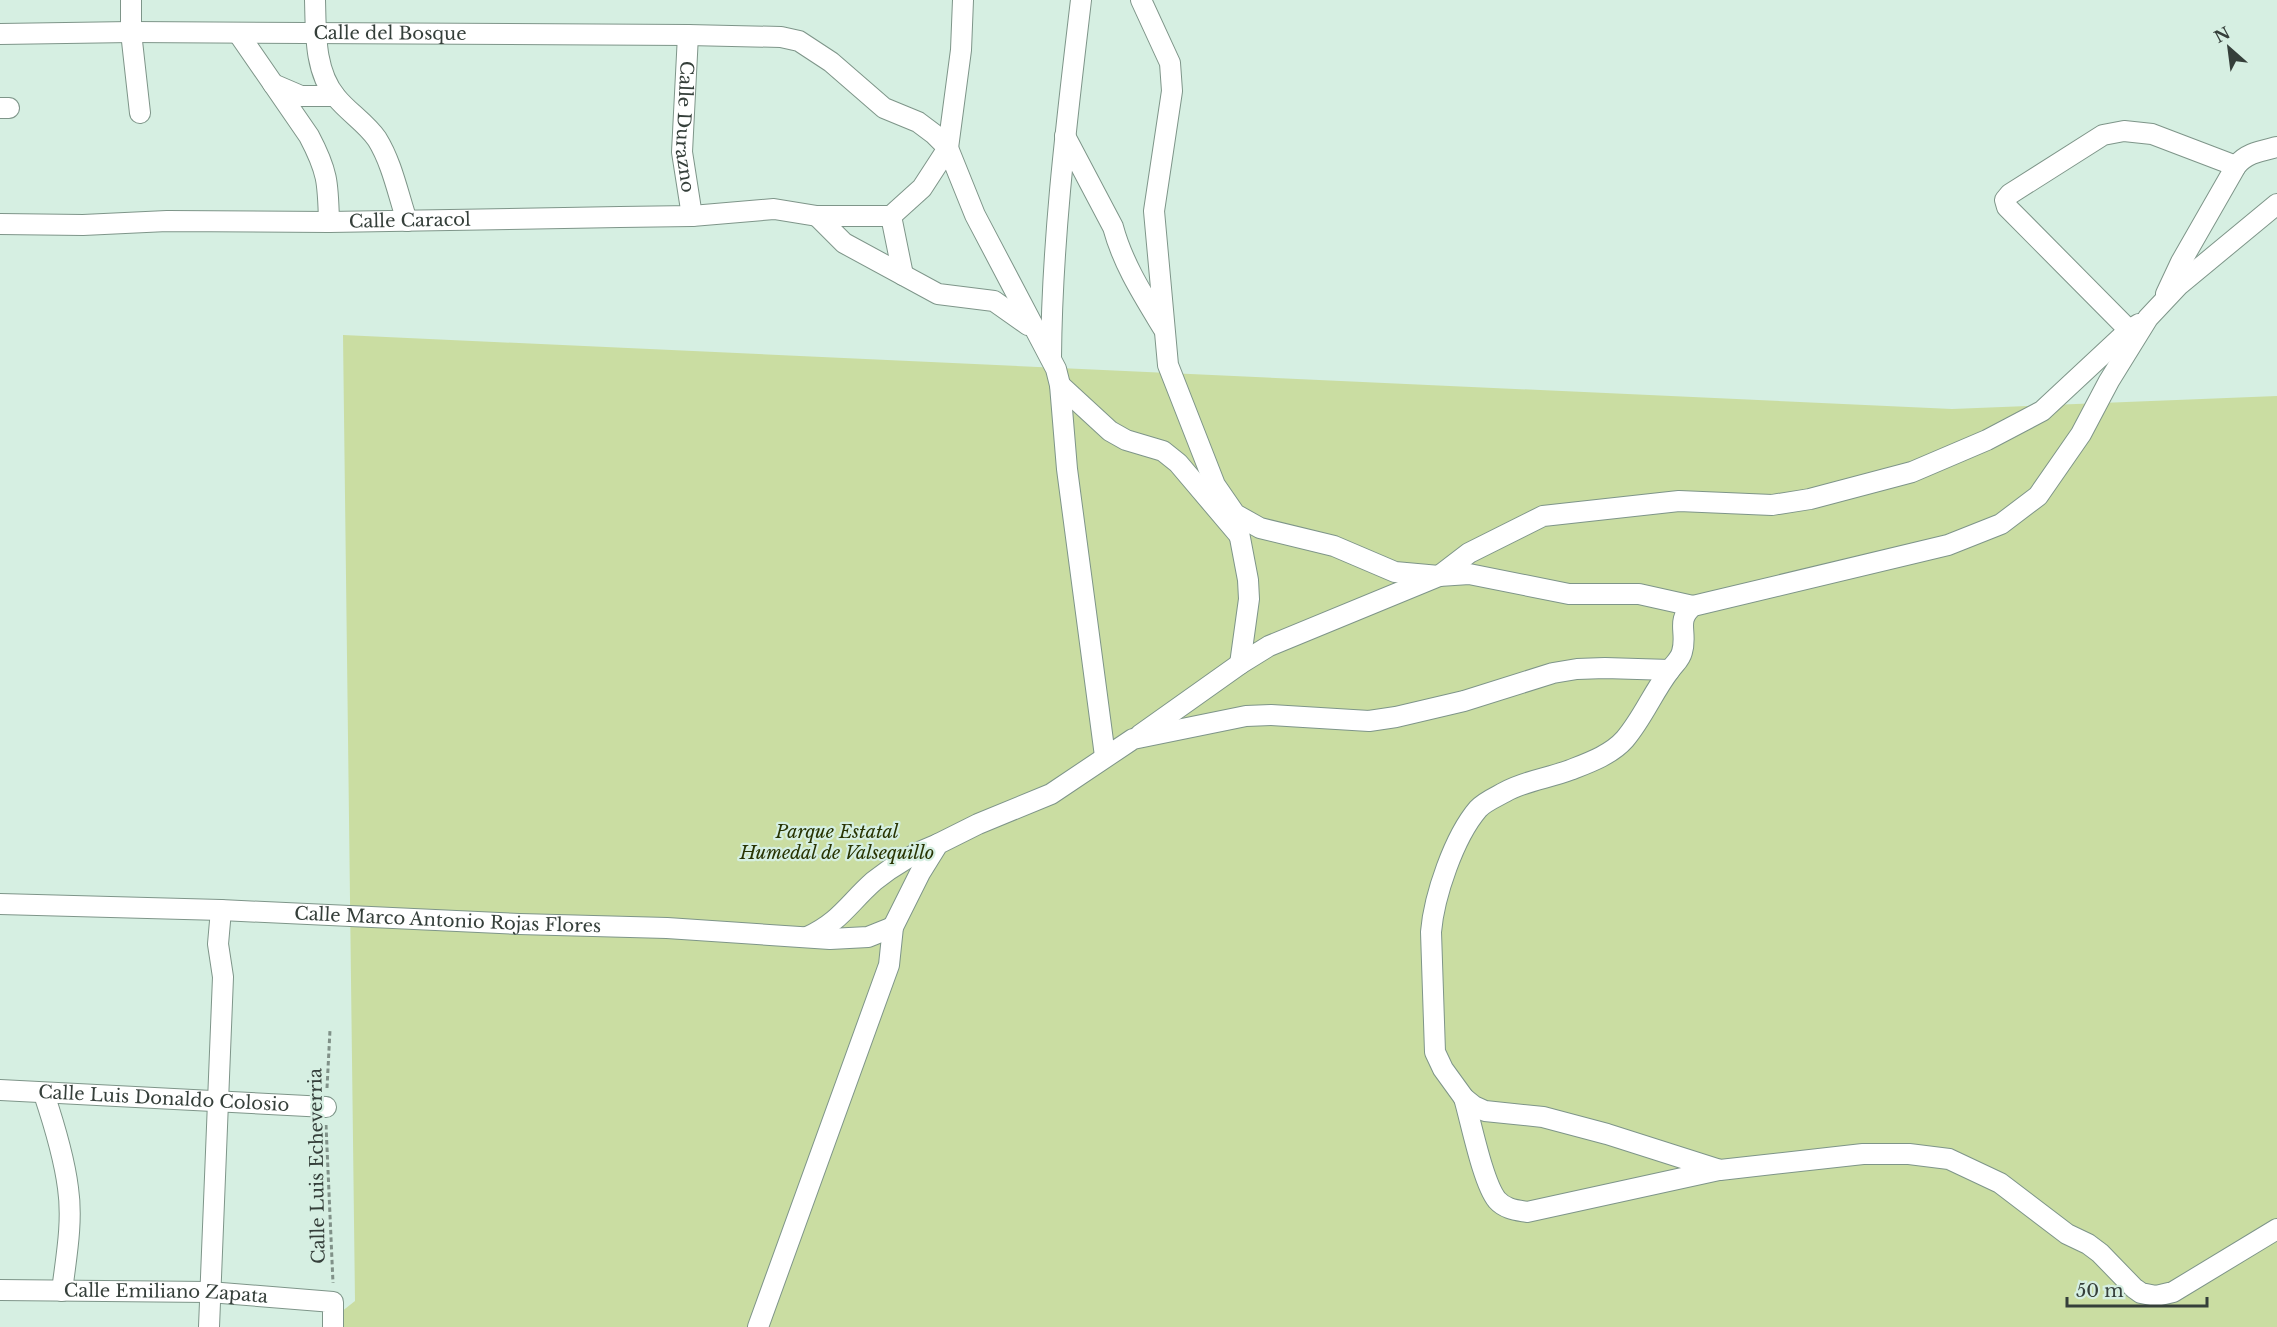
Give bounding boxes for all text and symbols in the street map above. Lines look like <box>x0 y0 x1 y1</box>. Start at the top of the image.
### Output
north arrow <box>2199 18 2259 78</box>
street label: Calle del Bosque <box>313 22 467 45</box>
text: N <box>2211 22 2233 47</box>
street label: Calle Durazno <box>671 60 699 194</box>
street label: Calle Caracol <box>349 209 471 233</box>
park label: Parque Estatal Humedal de Valsequillo <box>739 821 934 864</box>
street label: Calle Marco Antonio Rojas Flores <box>294 902 601 937</box>
street label: Calle Luis Echeverria <box>304 1068 330 1264</box>
street label: Calle Luis Donaldo Colosio <box>38 1081 290 1116</box>
scale bar <box>2067 1270 2206 1308</box>
street label: Calle Emiliano Zapata <box>64 1280 269 1308</box>
text: 50 m <box>2076 1280 2124 1302</box>

